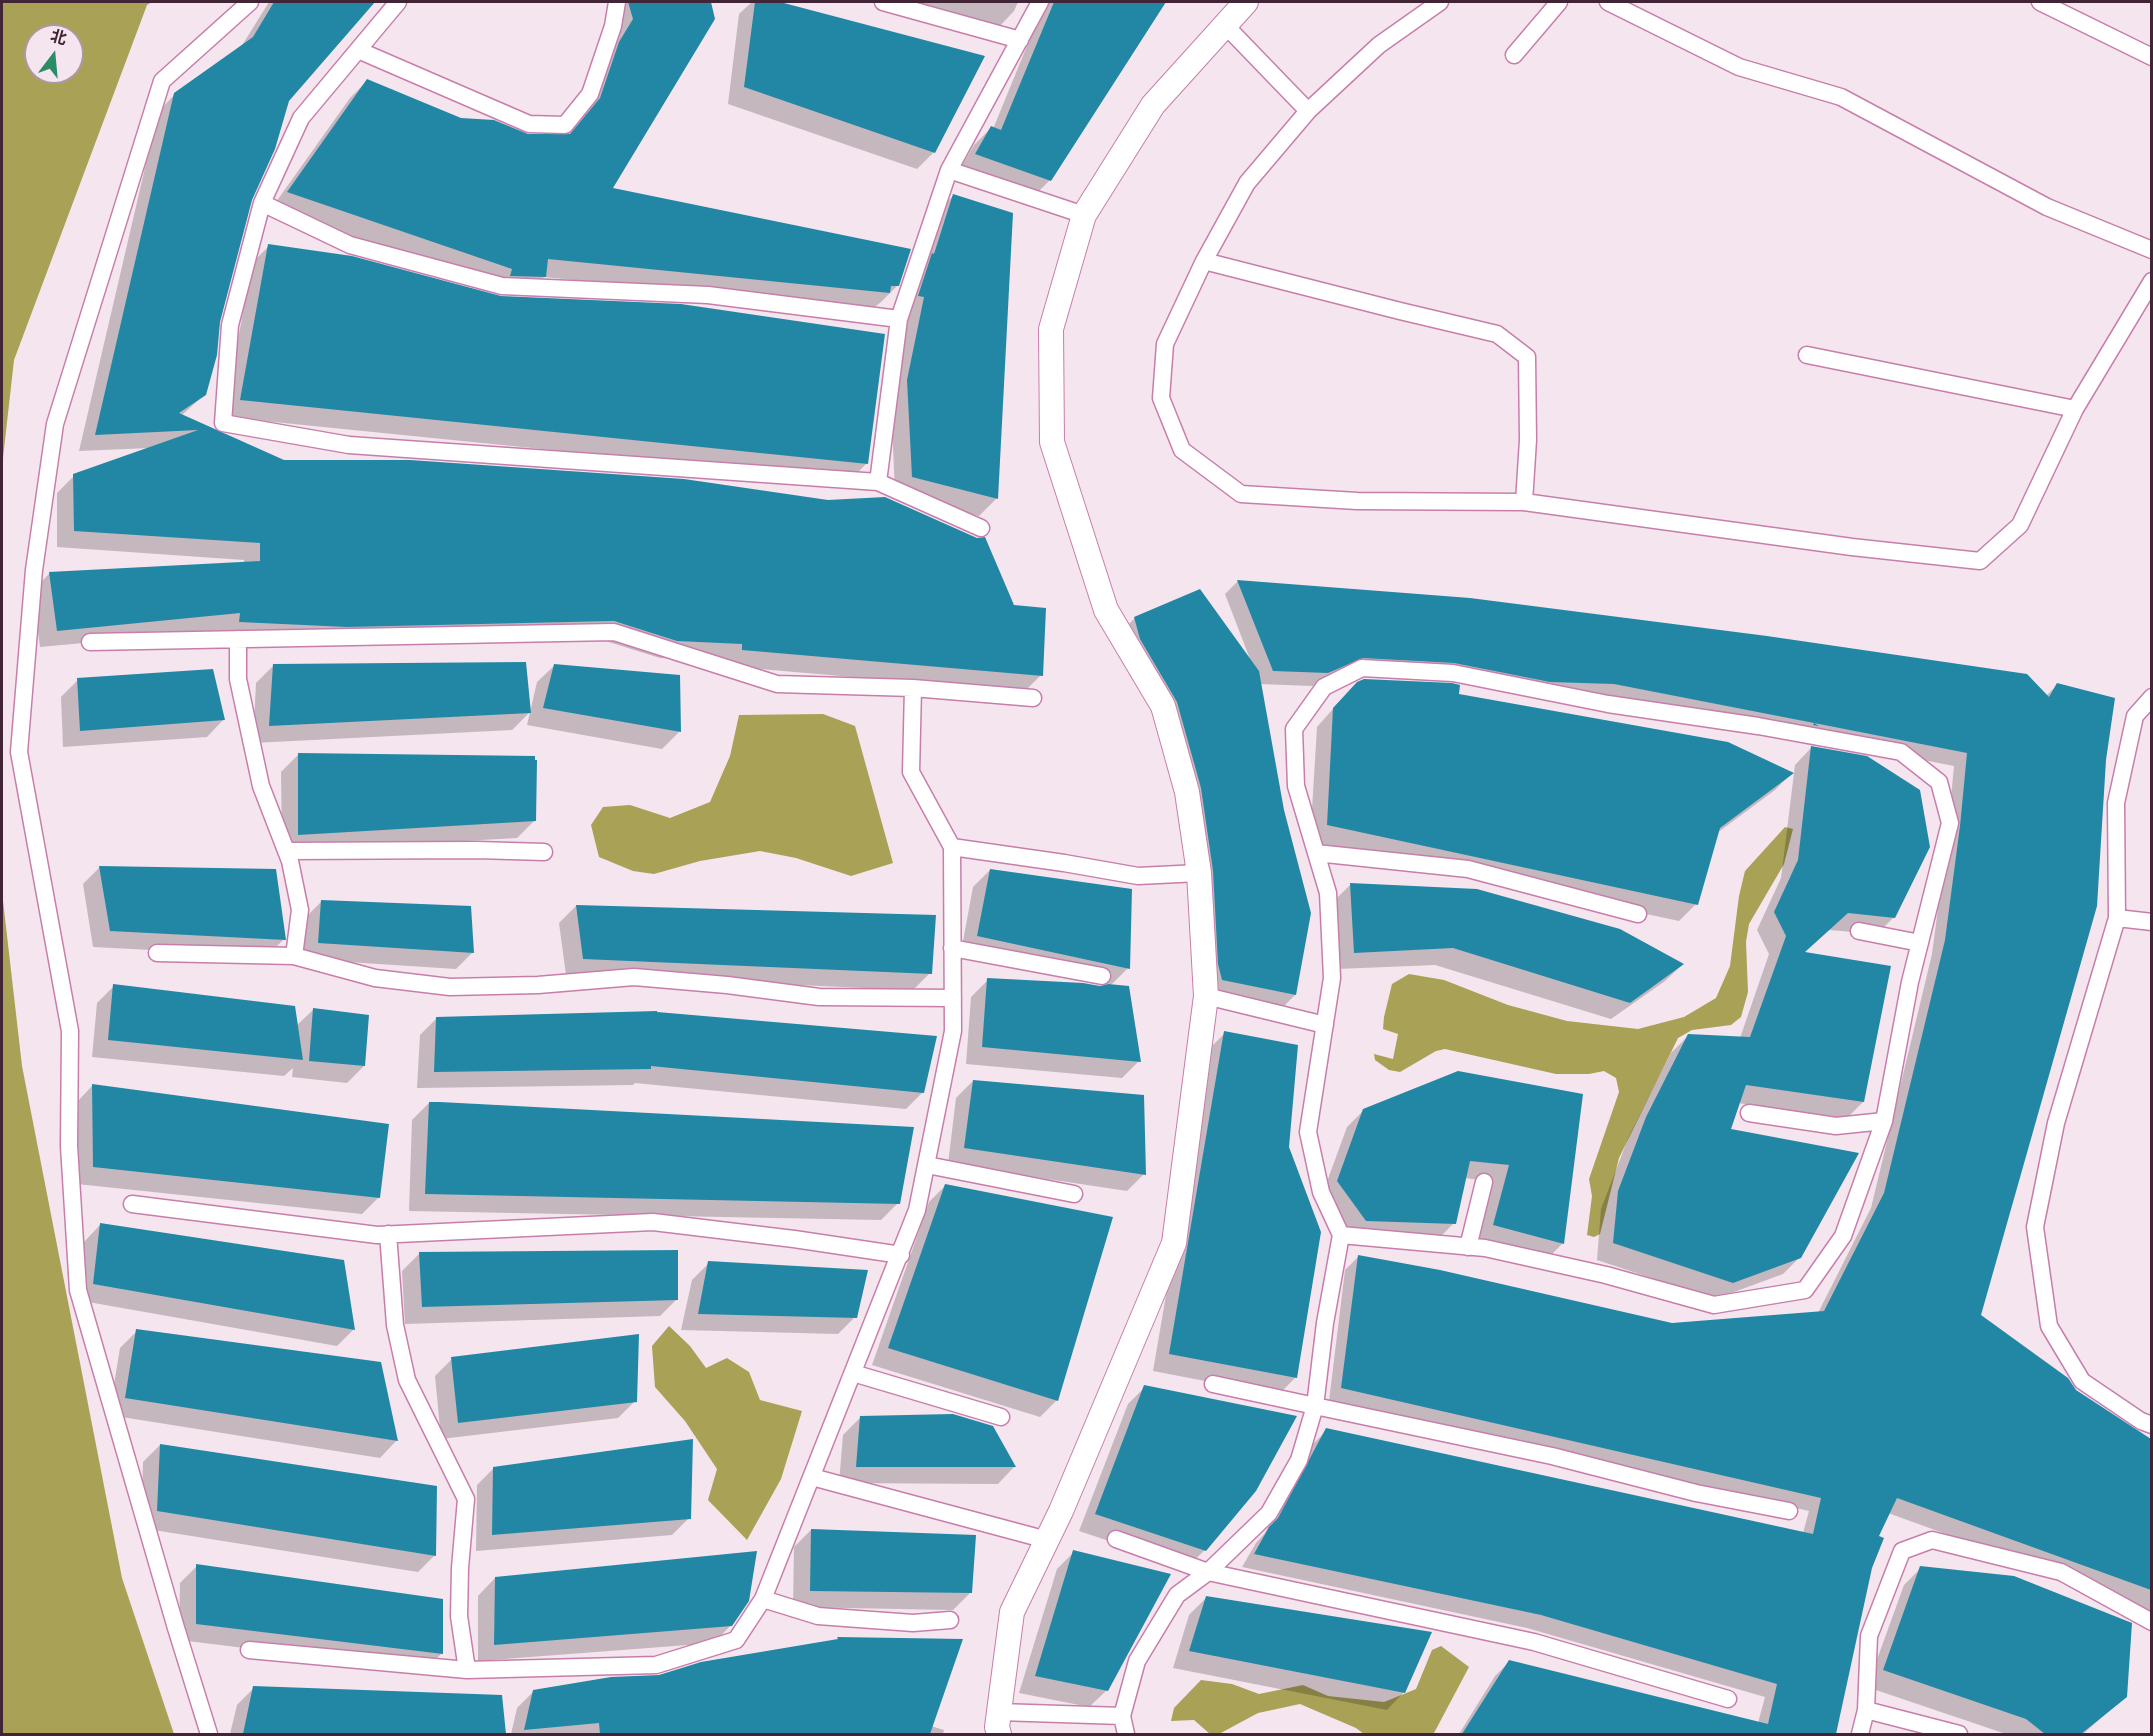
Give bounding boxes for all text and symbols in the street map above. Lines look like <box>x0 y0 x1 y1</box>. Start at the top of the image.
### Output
north arrow <box>24 24 84 84</box>
text: 北 <box>48 27 69 50</box>

